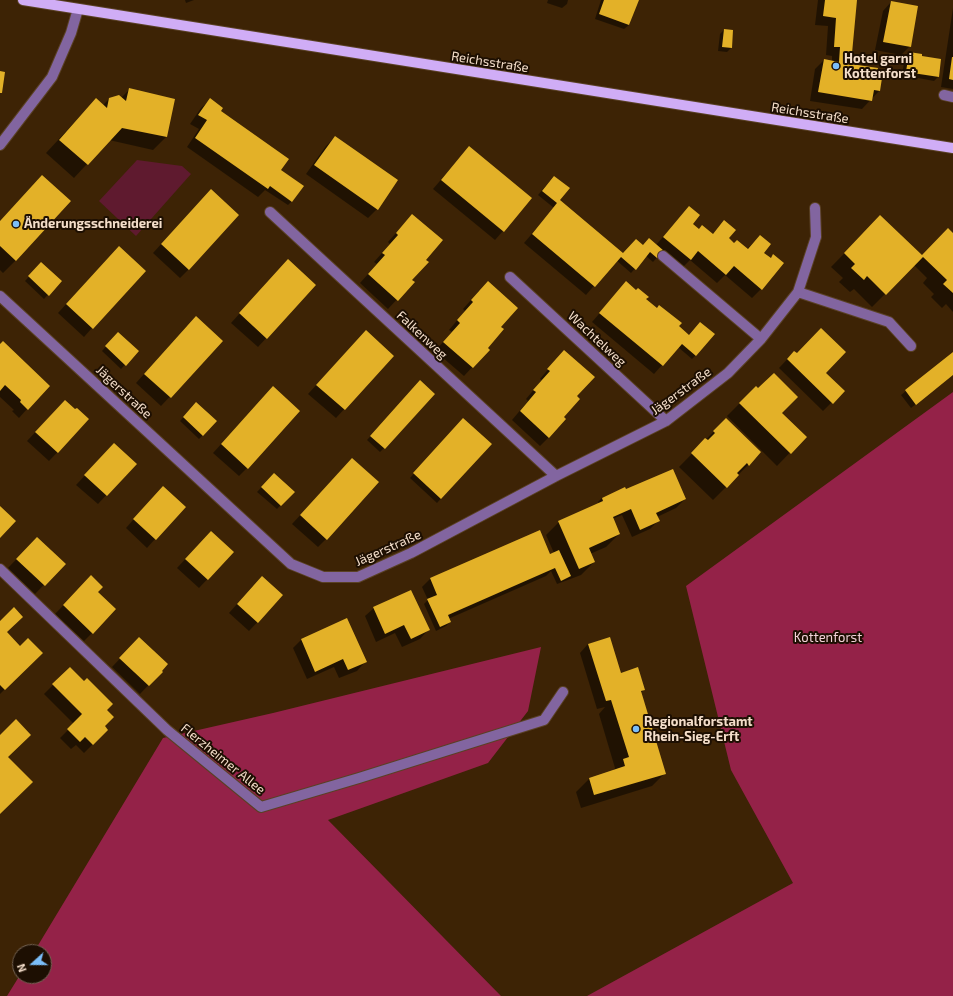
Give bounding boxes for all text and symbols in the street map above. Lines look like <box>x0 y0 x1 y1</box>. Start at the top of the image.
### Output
street label: Reichsstraße <box>450 48 530 76</box>
place label: Hotel garni Kottenforst <box>844 51 916 82</box>
marker: Hotel garni Kottenforst <box>831 61 841 71</box>
street label: Reichsstraße <box>770 99 850 127</box>
place label: Änderungsschneiderei <box>24 216 162 232</box>
marker: Änderungsschneiderei <box>11 219 21 229</box>
street label: Falkenweg <box>393 308 451 362</box>
street label: Wachtelweg <box>565 308 629 370</box>
street label: Jägerstraße <box>93 362 155 422</box>
street label: Jägerstraße <box>648 364 714 418</box>
street label: Jägerstraße <box>353 527 423 569</box>
park label: Kottenforst <box>794 630 862 646</box>
place label: Regionalforstamt Rhein-Sieg-Erft <box>644 714 753 745</box>
street label: Flerzheimer Allee <box>178 720 268 798</box>
marker: Regionalforstamt Rhein-Sieg-Erft <box>631 724 641 734</box>
north arrow <box>12 944 52 984</box>
text: N <box>14 962 29 974</box>

